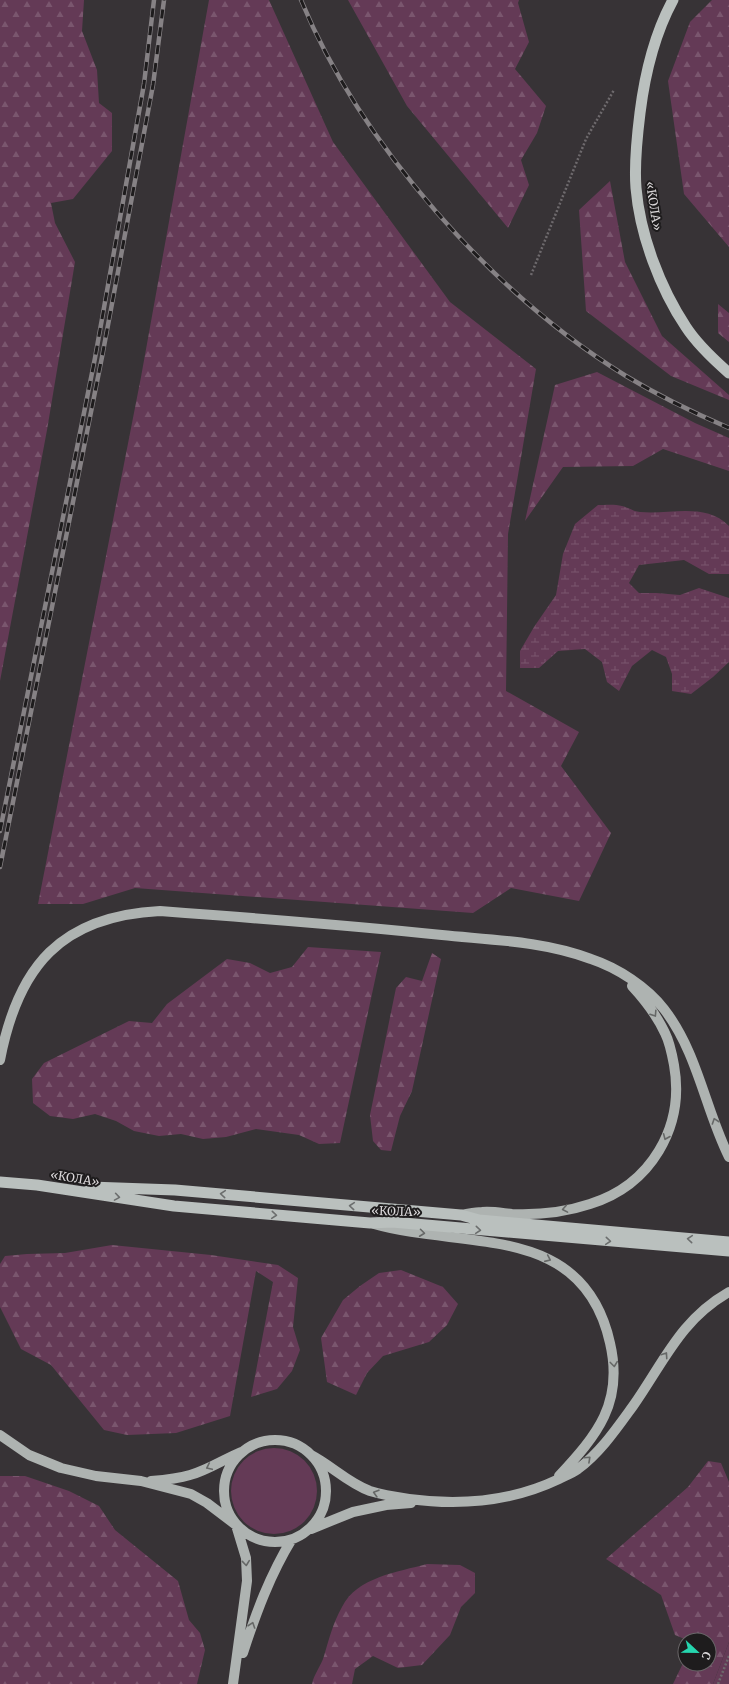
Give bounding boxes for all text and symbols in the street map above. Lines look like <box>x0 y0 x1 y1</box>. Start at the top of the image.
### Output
street label: «КОЛА» <box>643 180 665 232</box>
one-way arrow <box>649 1010 656 1017</box>
one-way arrow <box>711 1118 719 1125</box>
one-way arrow <box>662 1134 670 1141</box>
street label: «КОЛА» <box>49 1167 101 1189</box>
one-way arrow <box>220 1190 226 1199</box>
one-way arrow <box>114 1192 121 1201</box>
one-way arrow <box>349 1201 355 1210</box>
street label: «КОЛА» <box>371 1203 421 1219</box>
one-way arrow <box>562 1205 568 1213</box>
one-way arrow <box>271 1210 277 1219</box>
one-way arrow <box>475 1225 481 1234</box>
one-way arrow <box>419 1228 425 1237</box>
one-way arrow <box>687 1234 693 1243</box>
one-way arrow <box>605 1236 611 1245</box>
one-way arrow <box>544 1254 552 1262</box>
one-way arrow <box>660 1352 668 1359</box>
one-way arrow <box>609 1361 618 1367</box>
one-way arrow <box>583 1457 591 1464</box>
one-way arrow <box>205 1462 213 1470</box>
one-way arrow <box>373 1489 380 1498</box>
one-way arrow <box>241 1560 250 1566</box>
one-way arrow <box>247 1622 256 1629</box>
north arrow <box>677 1632 717 1672</box>
text: С <box>698 1650 714 1662</box>

